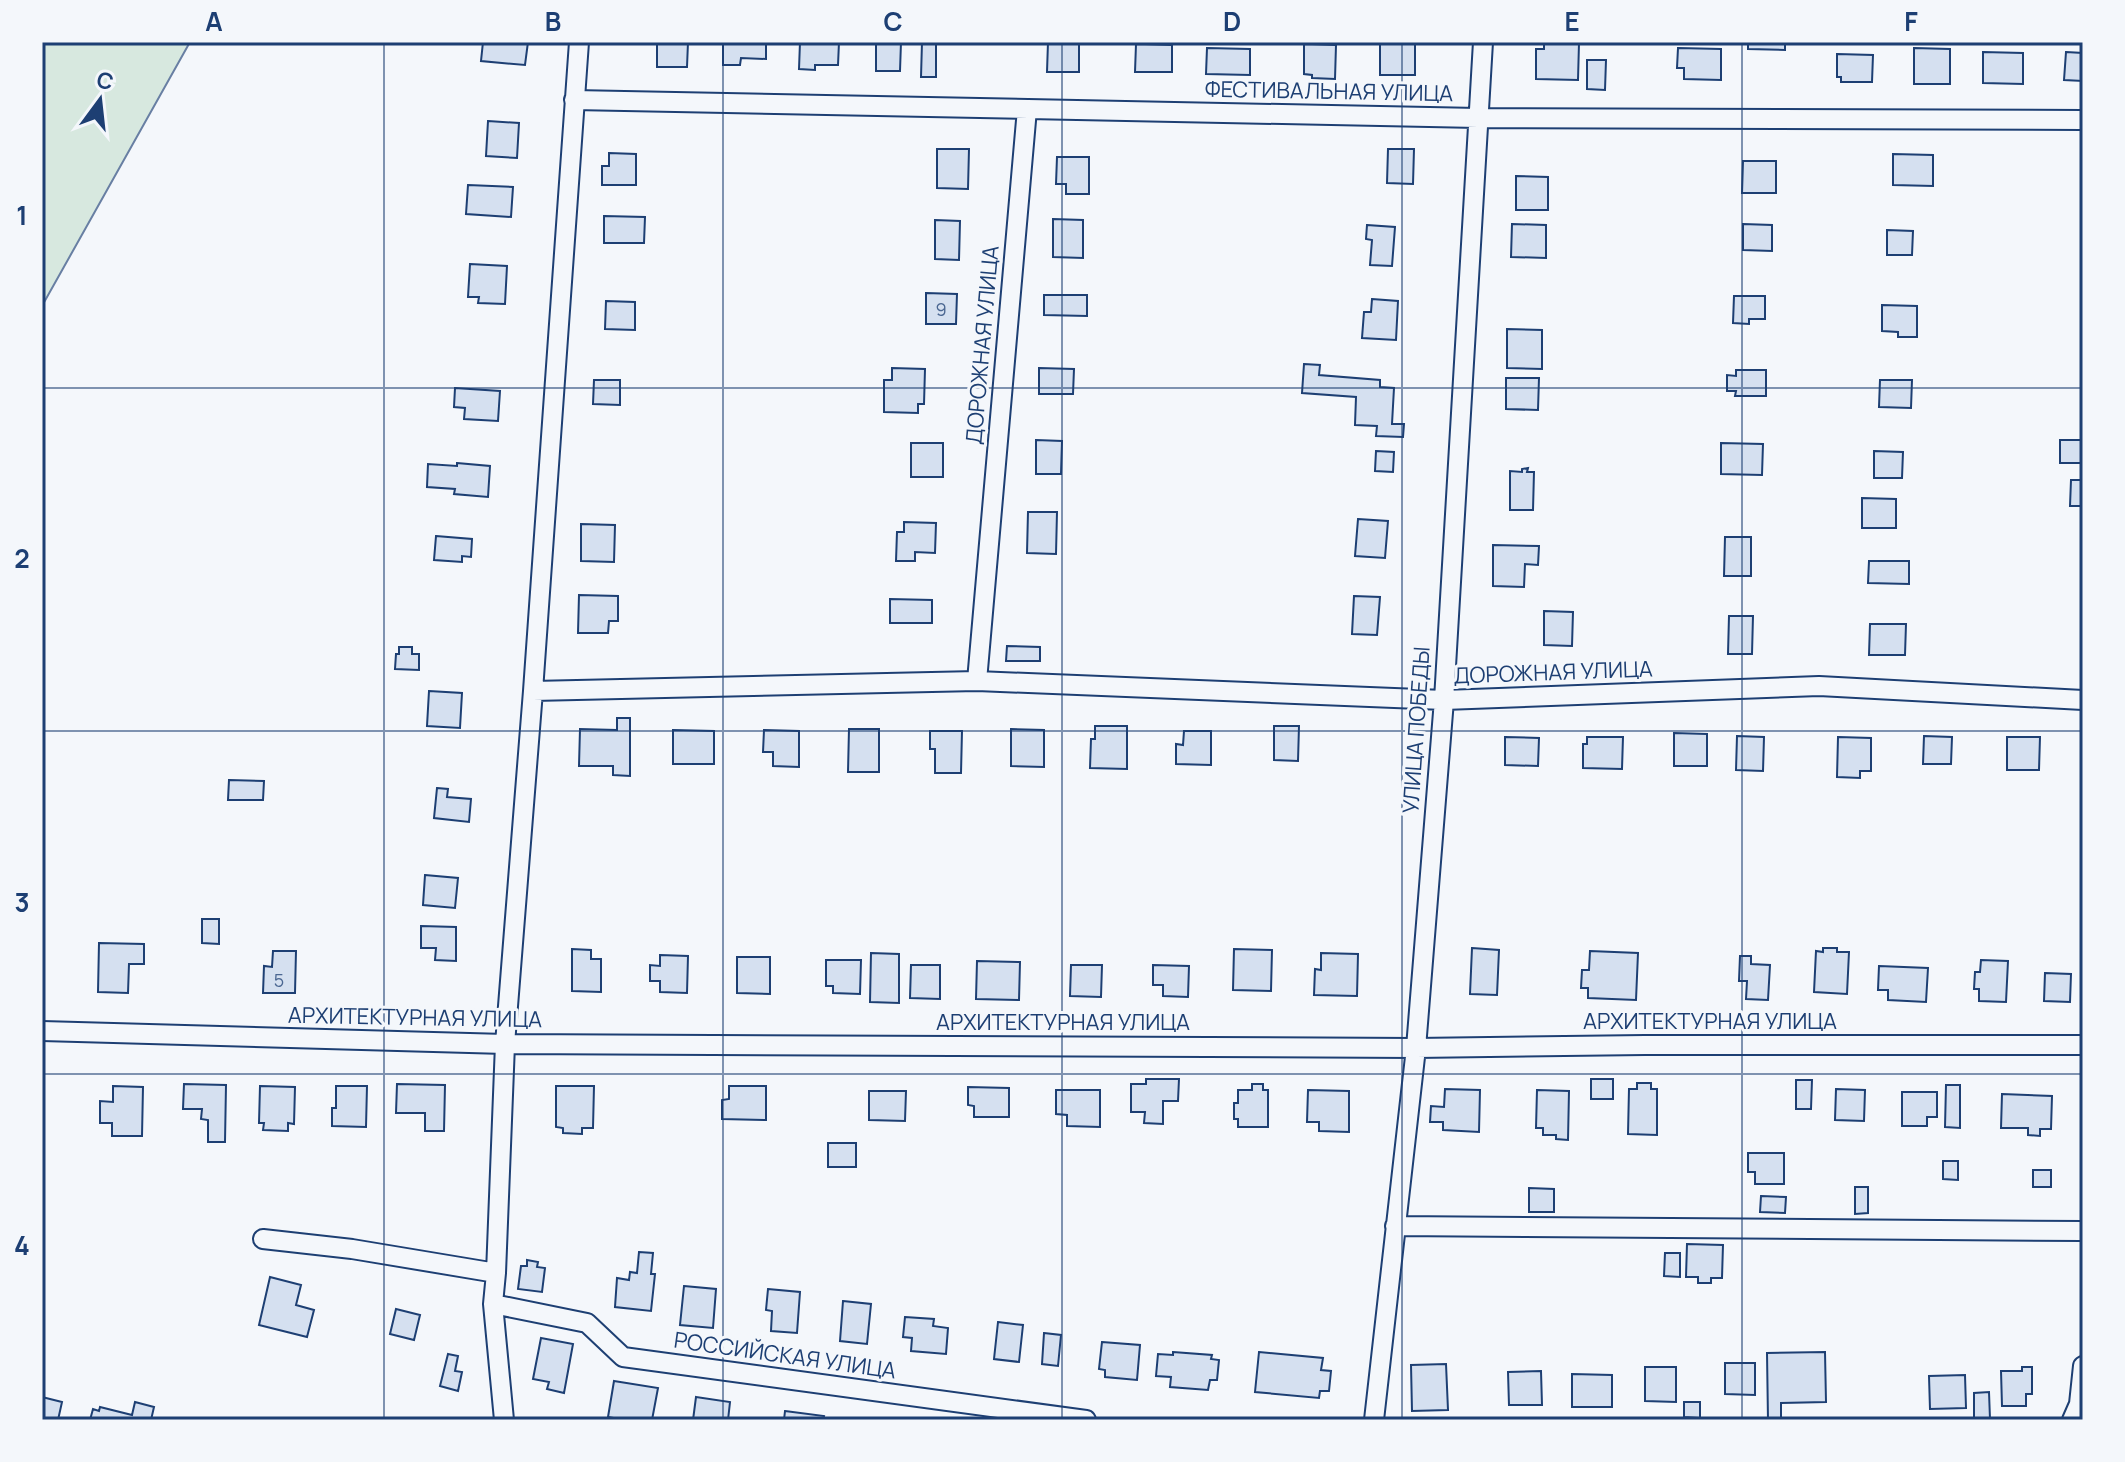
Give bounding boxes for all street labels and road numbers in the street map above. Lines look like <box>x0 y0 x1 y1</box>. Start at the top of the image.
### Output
street label: ФЕСТИВАЛЬНАЯ УЛИЦА <box>1205 74 1453 108</box>
street label: ДОРОЖНАЯ УЛИЦА <box>958 244 1006 446</box>
street label: УЛИЦА ПОБЕДЫ <box>1395 646 1437 814</box>
street label: ДОРОЖНАЯ УЛИЦА <box>1453 654 1653 690</box>
street label: АРХИТЕКТУРНАЯ УЛИЦА <box>288 1000 542 1034</box>
street label: АРХИТЕКТУРНАЯ УЛИЦА <box>1583 1006 1837 1036</box>
street label: АРХИТЕКТУРНАЯ УЛИЦА <box>936 1007 1190 1037</box>
street label: РОССИЙСКАЯ УЛИЦА <box>672 1325 898 1385</box>

